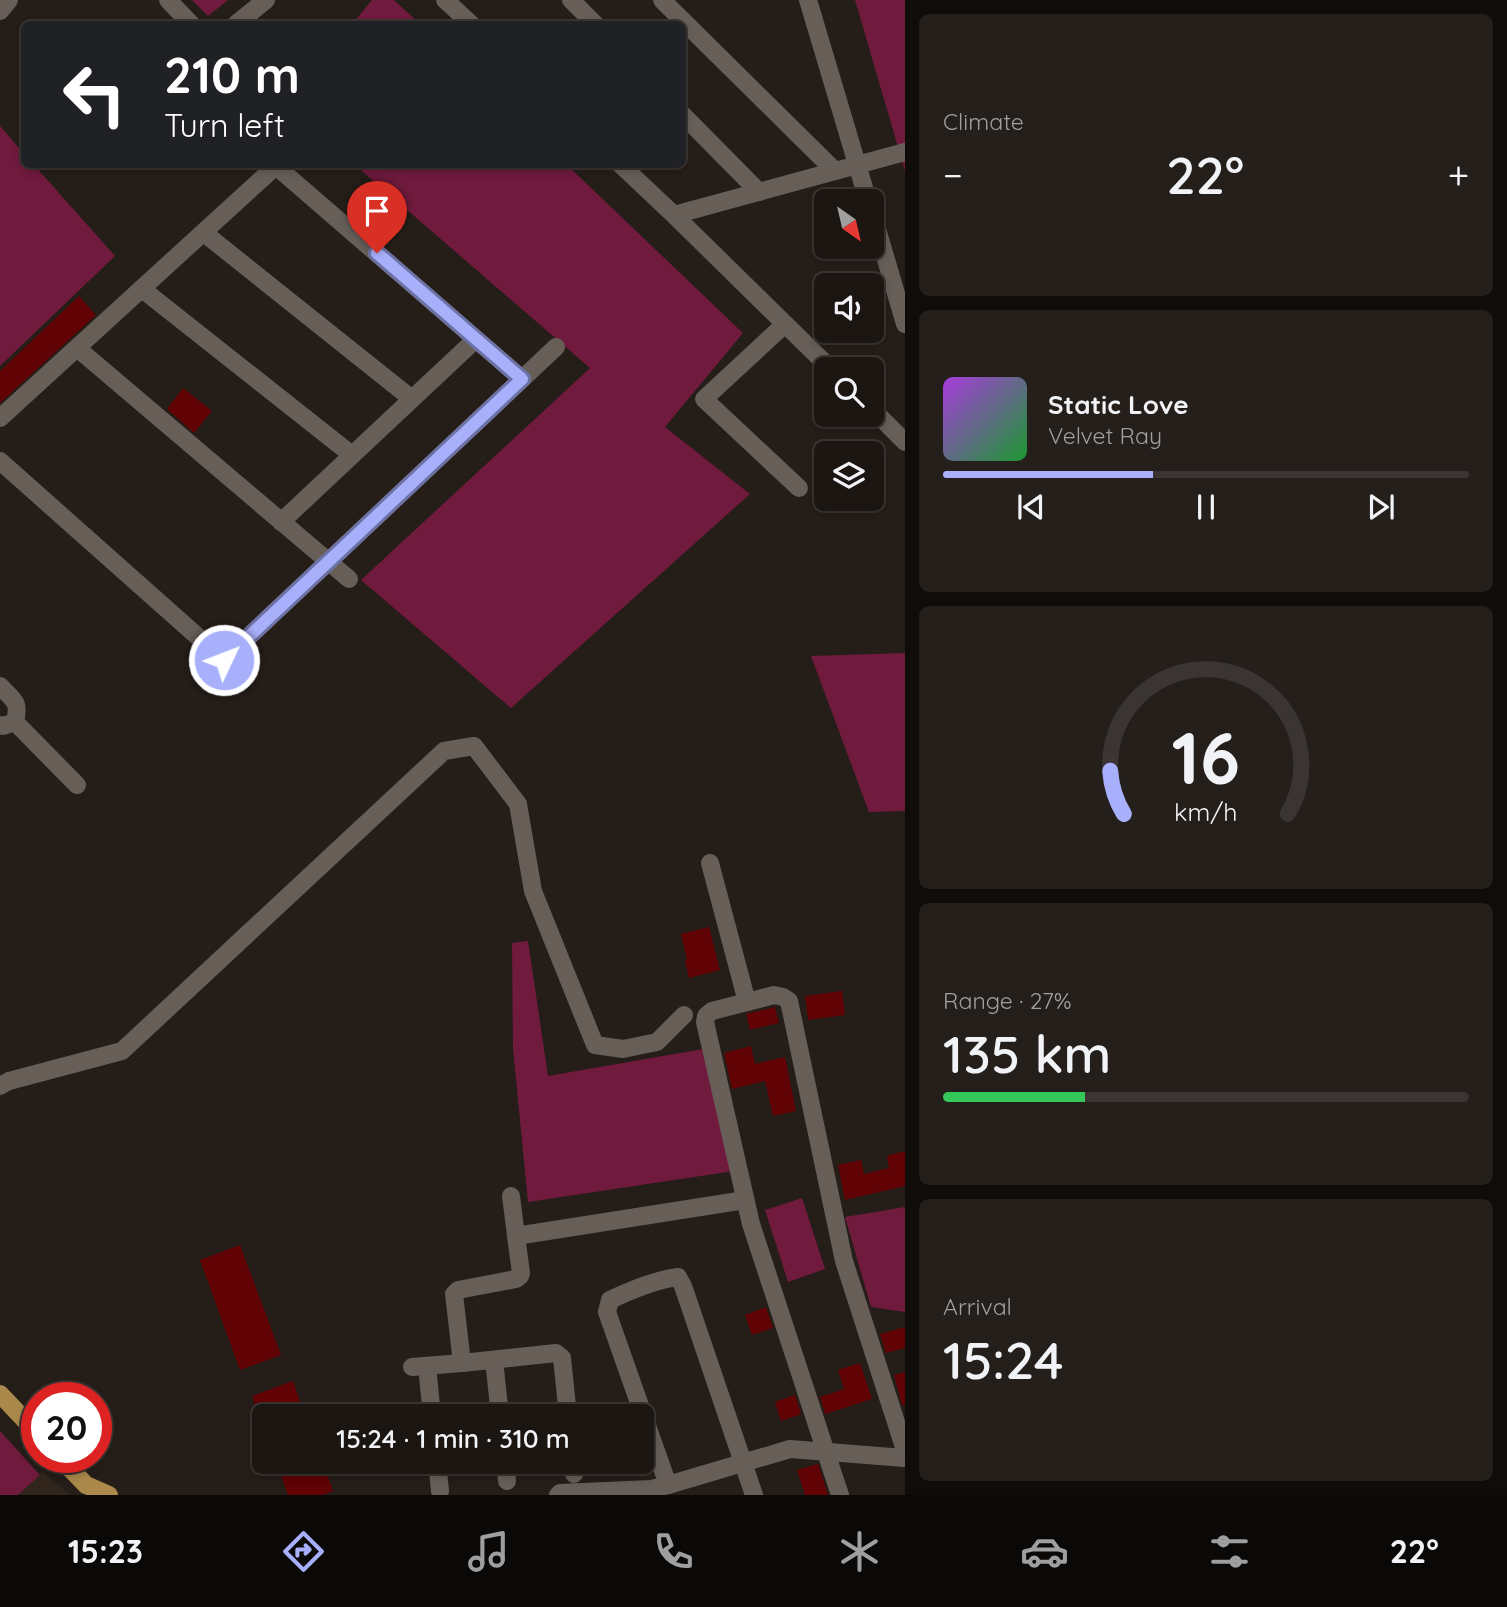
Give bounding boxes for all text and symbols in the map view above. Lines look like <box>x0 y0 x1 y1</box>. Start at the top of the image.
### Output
text: 210 m <box>164 44 300 105</box>
icon: left <box>49 49 140 140</box>
text: Turn left <box>164 105 285 145</box>
text: Climate <box>943 107 1024 136</box>
text: 22° <box>1166 142 1244 207</box>
text: − <box>943 151 963 199</box>
text: + <box>1448 151 1469 199</box>
pin <box>347 181 407 253</box>
north arrow <box>814 189 884 259</box>
map controls <box>814 189 884 511</box>
icon: arrive <box>358 192 396 230</box>
button: sound <box>814 273 884 343</box>
button: search <box>814 357 884 427</box>
text: Static Love <box>1048 388 1189 421</box>
text: Velvet Ray <box>1048 421 1162 450</box>
button: layers <box>814 441 884 511</box>
icon: previous <box>1012 488 1050 526</box>
icon: pause <box>1187 488 1225 526</box>
icon: next <box>1362 488 1400 526</box>
position arrow <box>187 623 261 697</box>
text: 16 <box>1172 711 1240 802</box>
text: km/h <box>1174 795 1238 826</box>
text: Range · 27% <box>943 986 1072 1015</box>
text: 135 km <box>943 1021 1111 1086</box>
text: Arrival <box>943 1292 1012 1321</box>
text: 15:24 <box>943 1327 1064 1392</box>
speed limit sign: 20 <box>21 1382 112 1473</box>
text: 15:24 · 1 min · 310 m <box>336 1422 570 1455</box>
icon: directions <box>279 1527 328 1576</box>
icon: music <box>464 1527 513 1576</box>
icon: phone <box>649 1527 698 1576</box>
icon: climate <box>835 1527 884 1576</box>
icon: car <box>1020 1527 1069 1576</box>
icon: filters <box>1205 1527 1254 1576</box>
text: 15:23 <box>68 1531 143 1571</box>
text: 22° <box>1390 1531 1439 1571</box>

